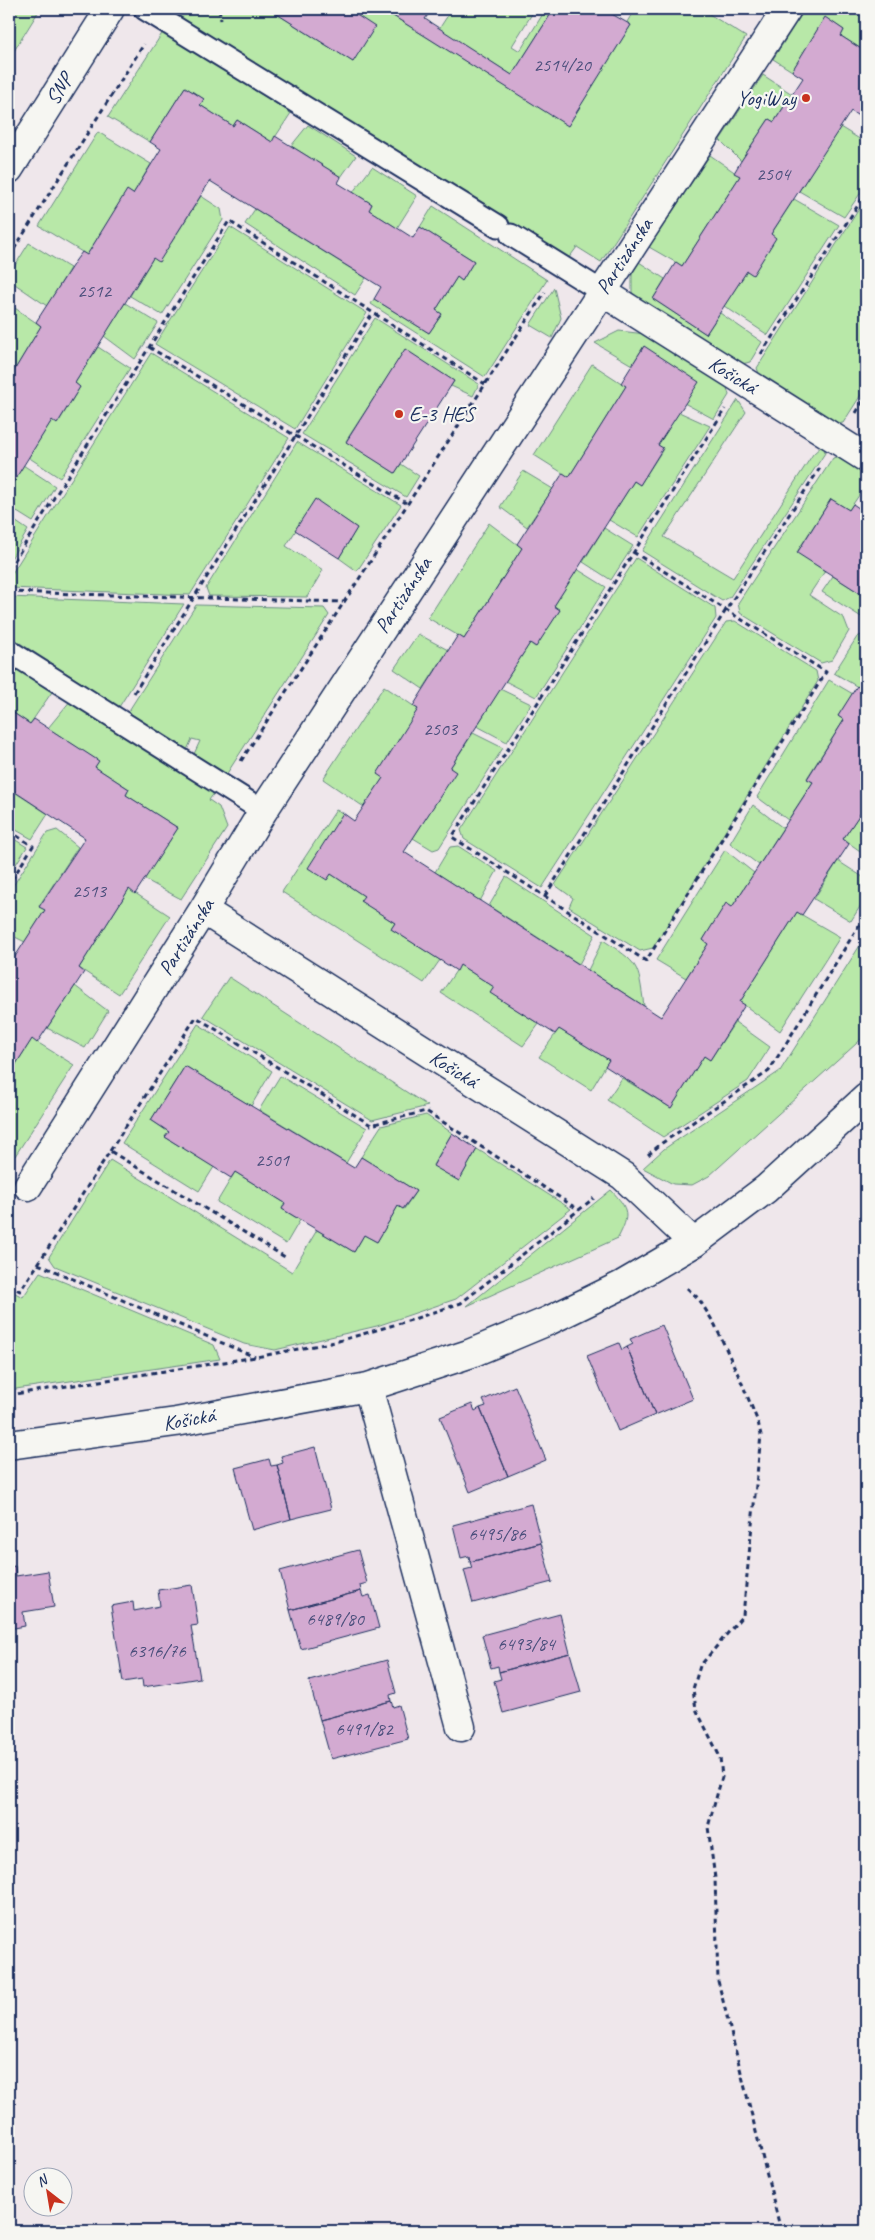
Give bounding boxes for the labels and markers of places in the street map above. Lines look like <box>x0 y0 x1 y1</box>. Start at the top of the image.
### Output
place label: YogiWay <box>737 85 798 111</box>
marker: YogiWay <box>800 92 812 104</box>
place label: E-3 HES <box>409 401 477 427</box>
marker: E-3 HES <box>393 408 405 420</box>

